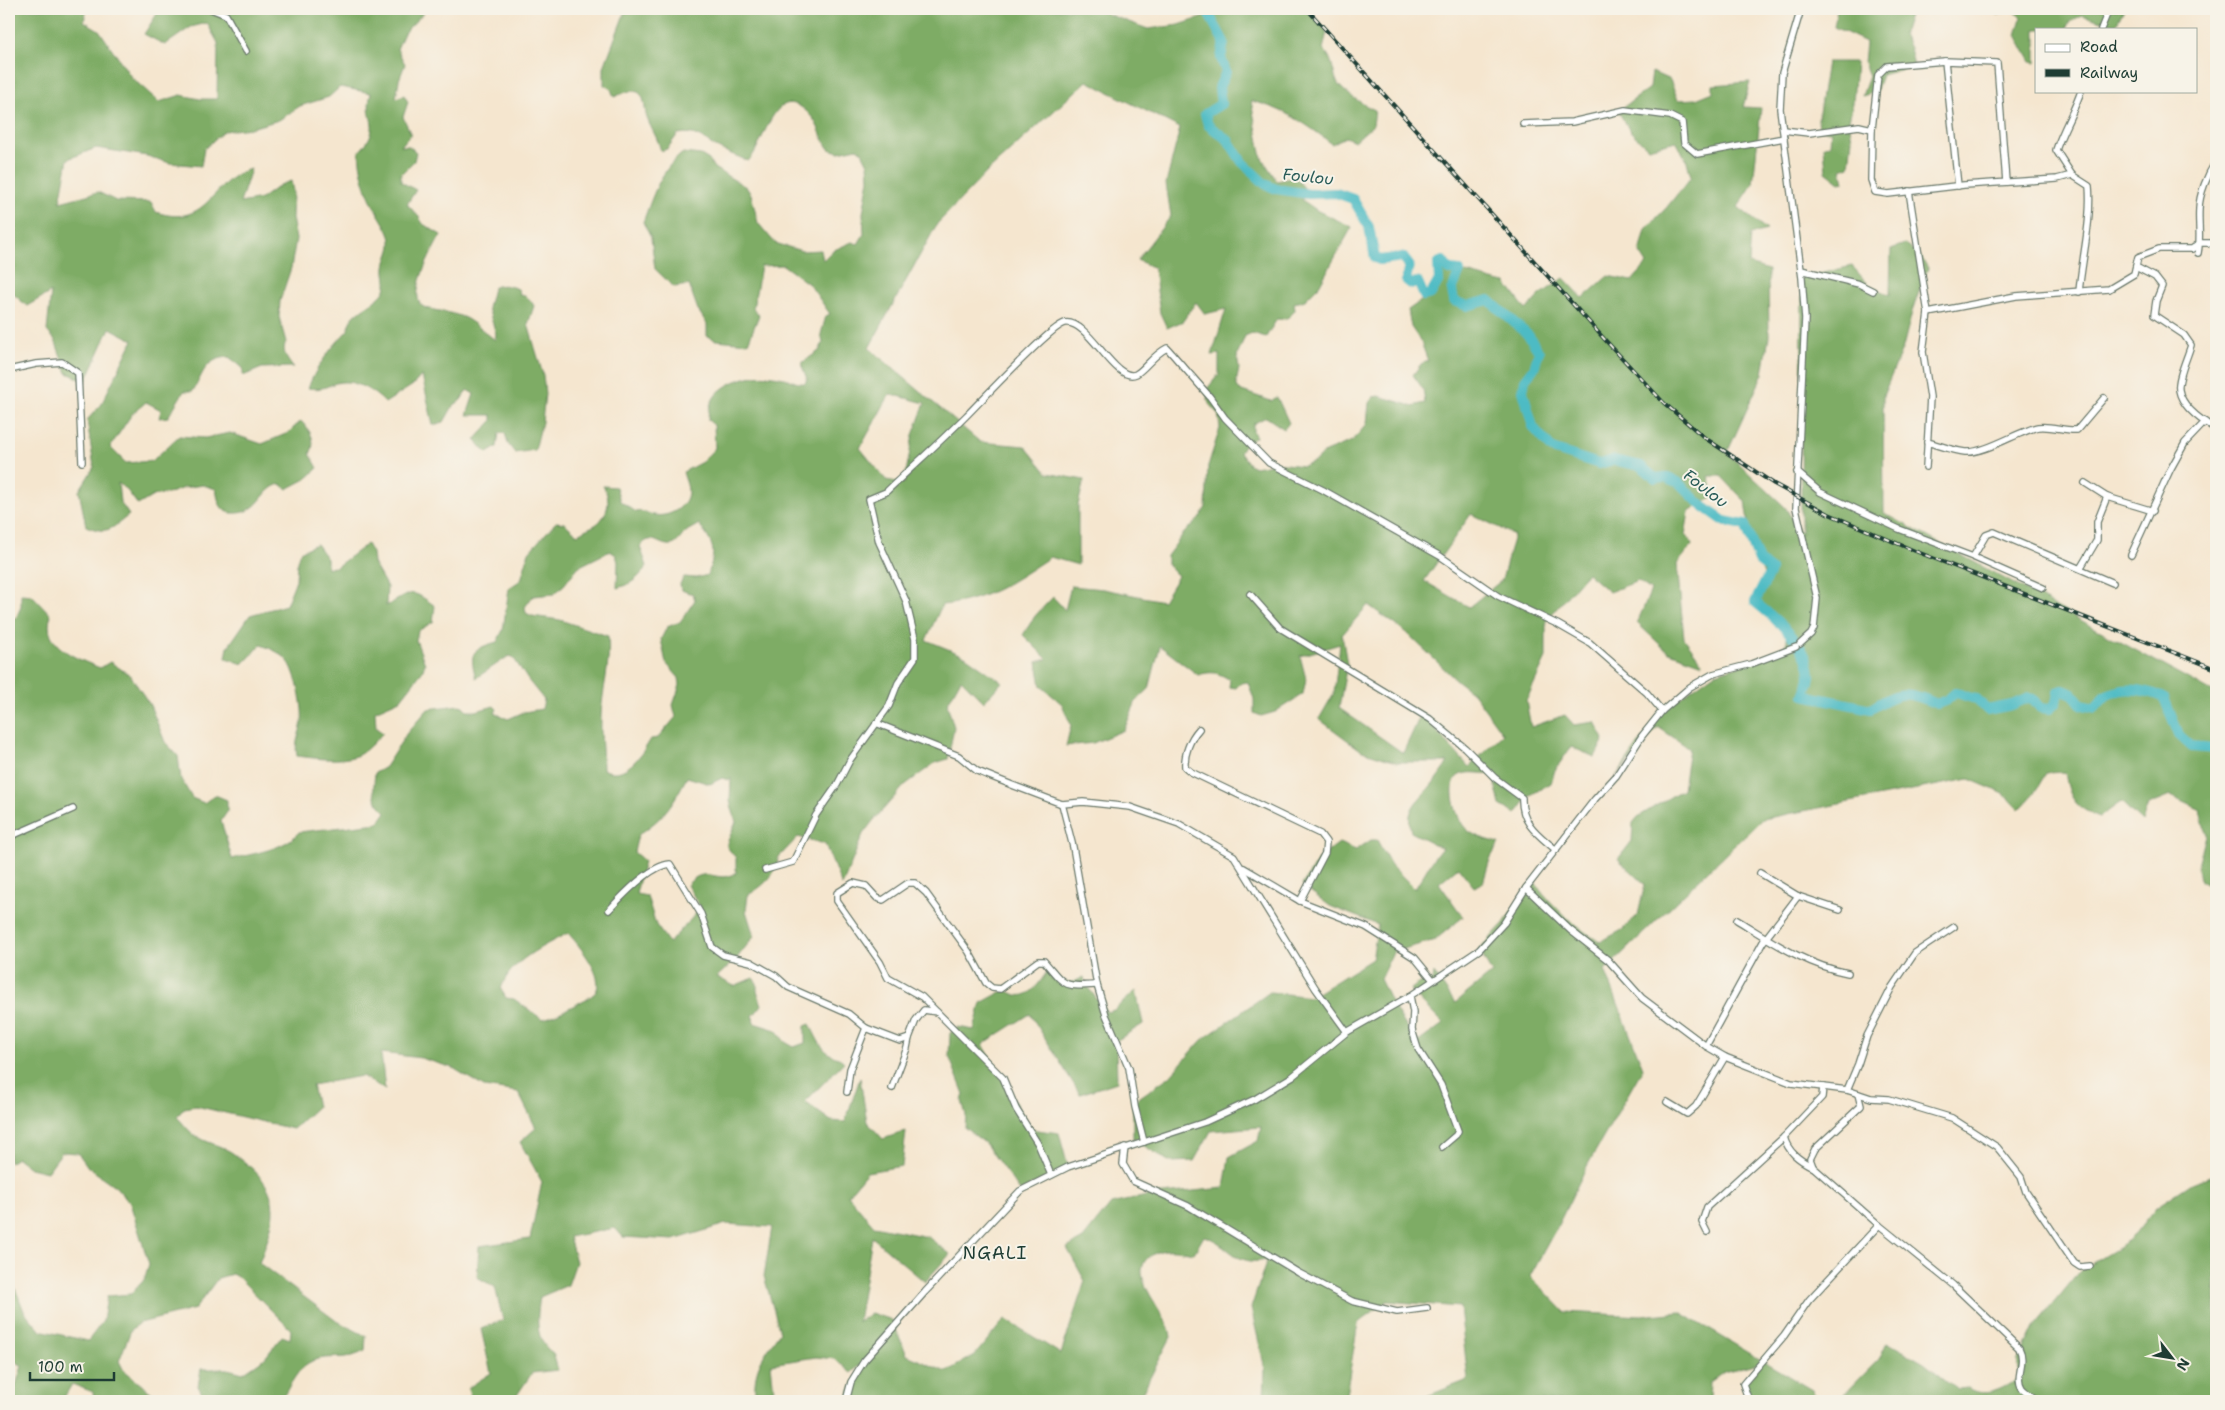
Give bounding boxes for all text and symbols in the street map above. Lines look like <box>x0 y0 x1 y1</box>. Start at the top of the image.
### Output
legend <box>2035 28 2198 92</box>
text: Road <box>2080 37 2118 57</box>
text: Railway <box>2080 63 2138 83</box>
water label: Foulou <box>1281 163 1335 190</box>
water label: Foulou <box>1679 464 1732 512</box>
district label: NGALI <box>963 1241 1027 1265</box>
north arrow <box>2148 1332 2198 1382</box>
scale bar <box>30 1350 114 1382</box>
text: N <box>2173 1355 2194 1374</box>
text: 100 m <box>38 1357 83 1377</box>

